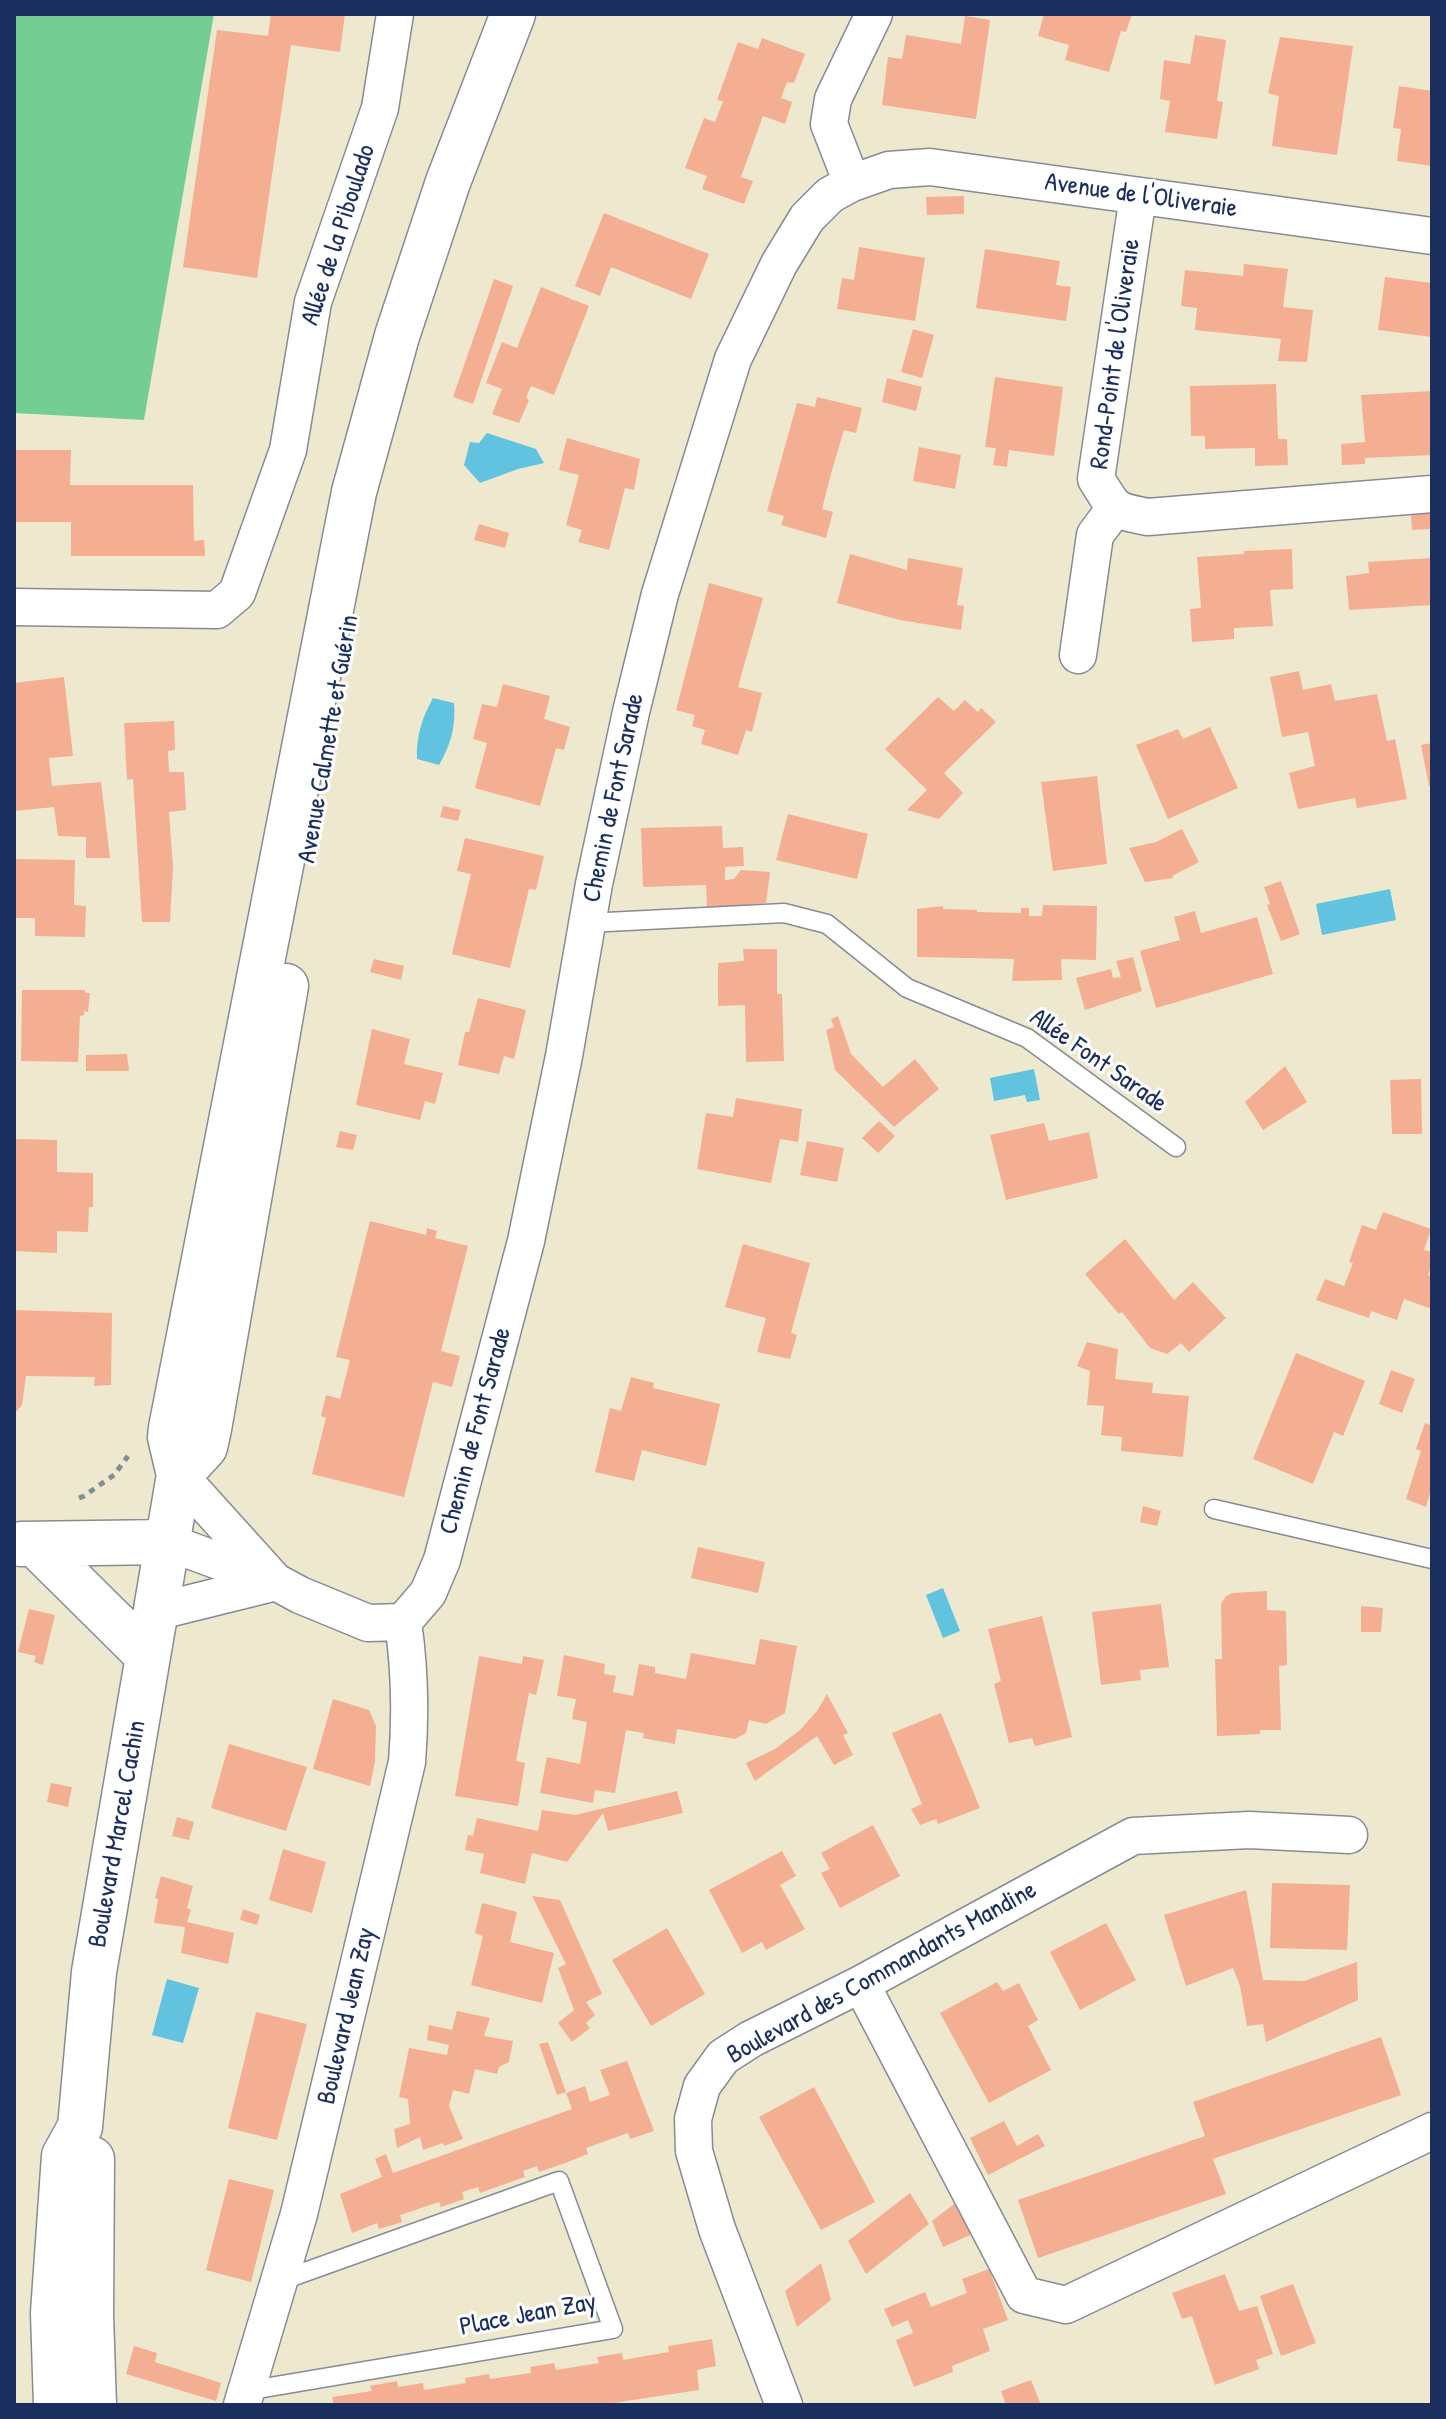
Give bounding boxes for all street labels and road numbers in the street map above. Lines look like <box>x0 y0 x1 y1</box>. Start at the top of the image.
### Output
street label: Allée de la Piboulado <box>295 141 383 329</box>
street label: Avenue de l'Oliveraie <box>1043 167 1239 225</box>
street label: Rond-Point de l'Oliveraie <box>1084 237 1148 471</box>
street label: Avenue Calmette et Guérin <box>292 612 366 866</box>
street label: Chemin de Font Sarade <box>577 691 651 905</box>
street label: Allée Font Sarade <box>1023 1002 1173 1120</box>
street label: Chemin de Font Sarade <box>433 1324 519 1538</box>
street label: Boulevard Marcel Cachin <box>83 1718 153 1950</box>
street label: Boulevard des Commandants Mandine <box>722 1875 1042 2071</box>
street label: Boulevard Jean Zay <box>312 1925 382 2107</box>
street label: Place Jean Zay <box>457 2286 599 2344</box>

